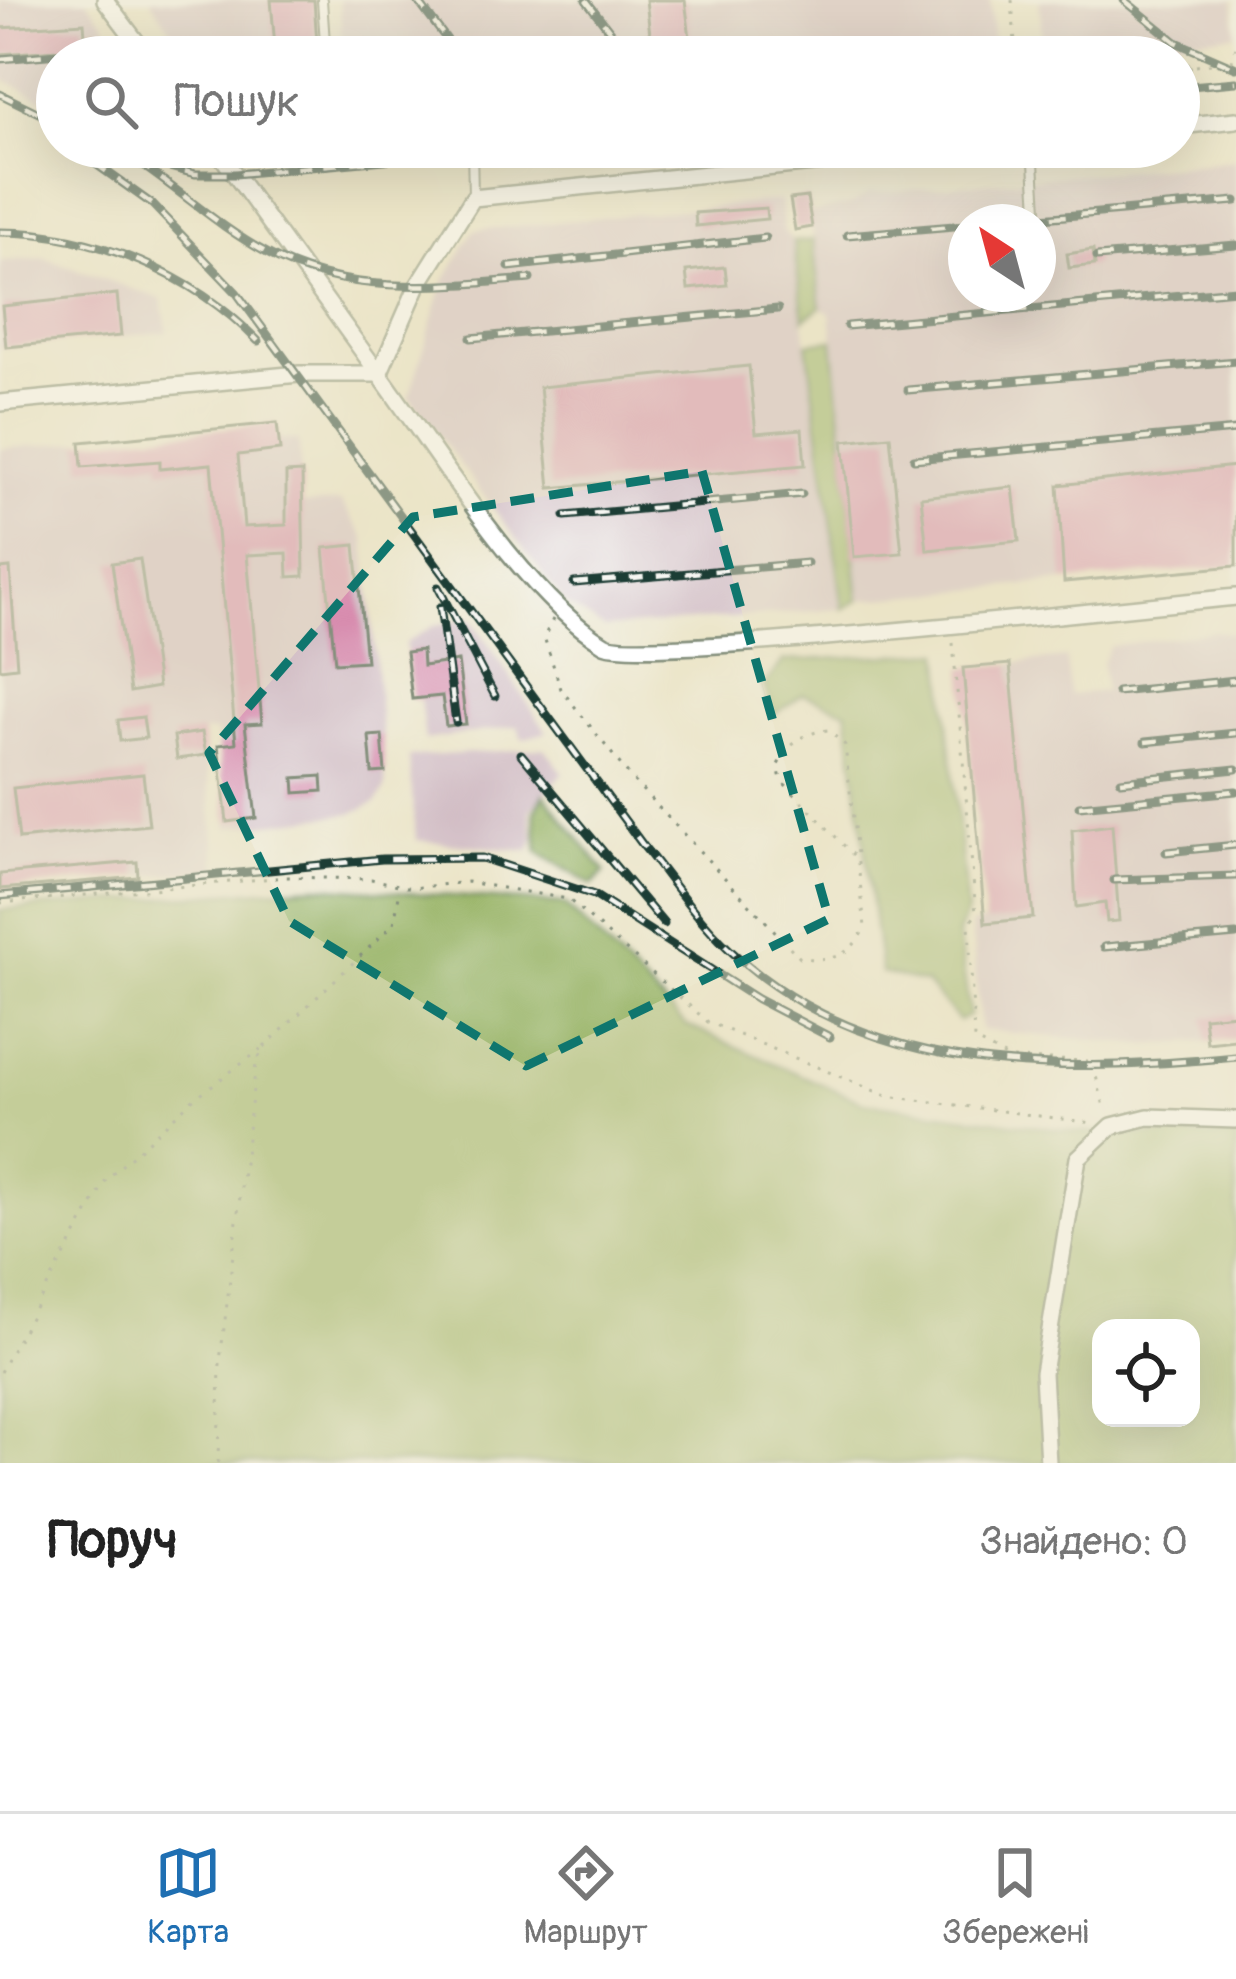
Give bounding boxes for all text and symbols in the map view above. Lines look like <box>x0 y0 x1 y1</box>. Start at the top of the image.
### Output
search box <box>36 36 1200 168</box>
icon: search <box>78 69 144 135</box>
text: Пошук <box>174 74 299 130</box>
north arrow <box>948 204 1056 312</box>
map controls <box>1092 1319 1200 1427</box>
button: locate <box>1092 1319 1200 1427</box>
text: Поруч <box>48 1509 178 1573</box>
text: Знайдено: 0 <box>980 1517 1188 1566</box>
tab: Карта <box>147 1840 229 1953</box>
tab: Маршрут <box>523 1840 648 1953</box>
tab: Збережені <box>942 1840 1089 1953</box>

